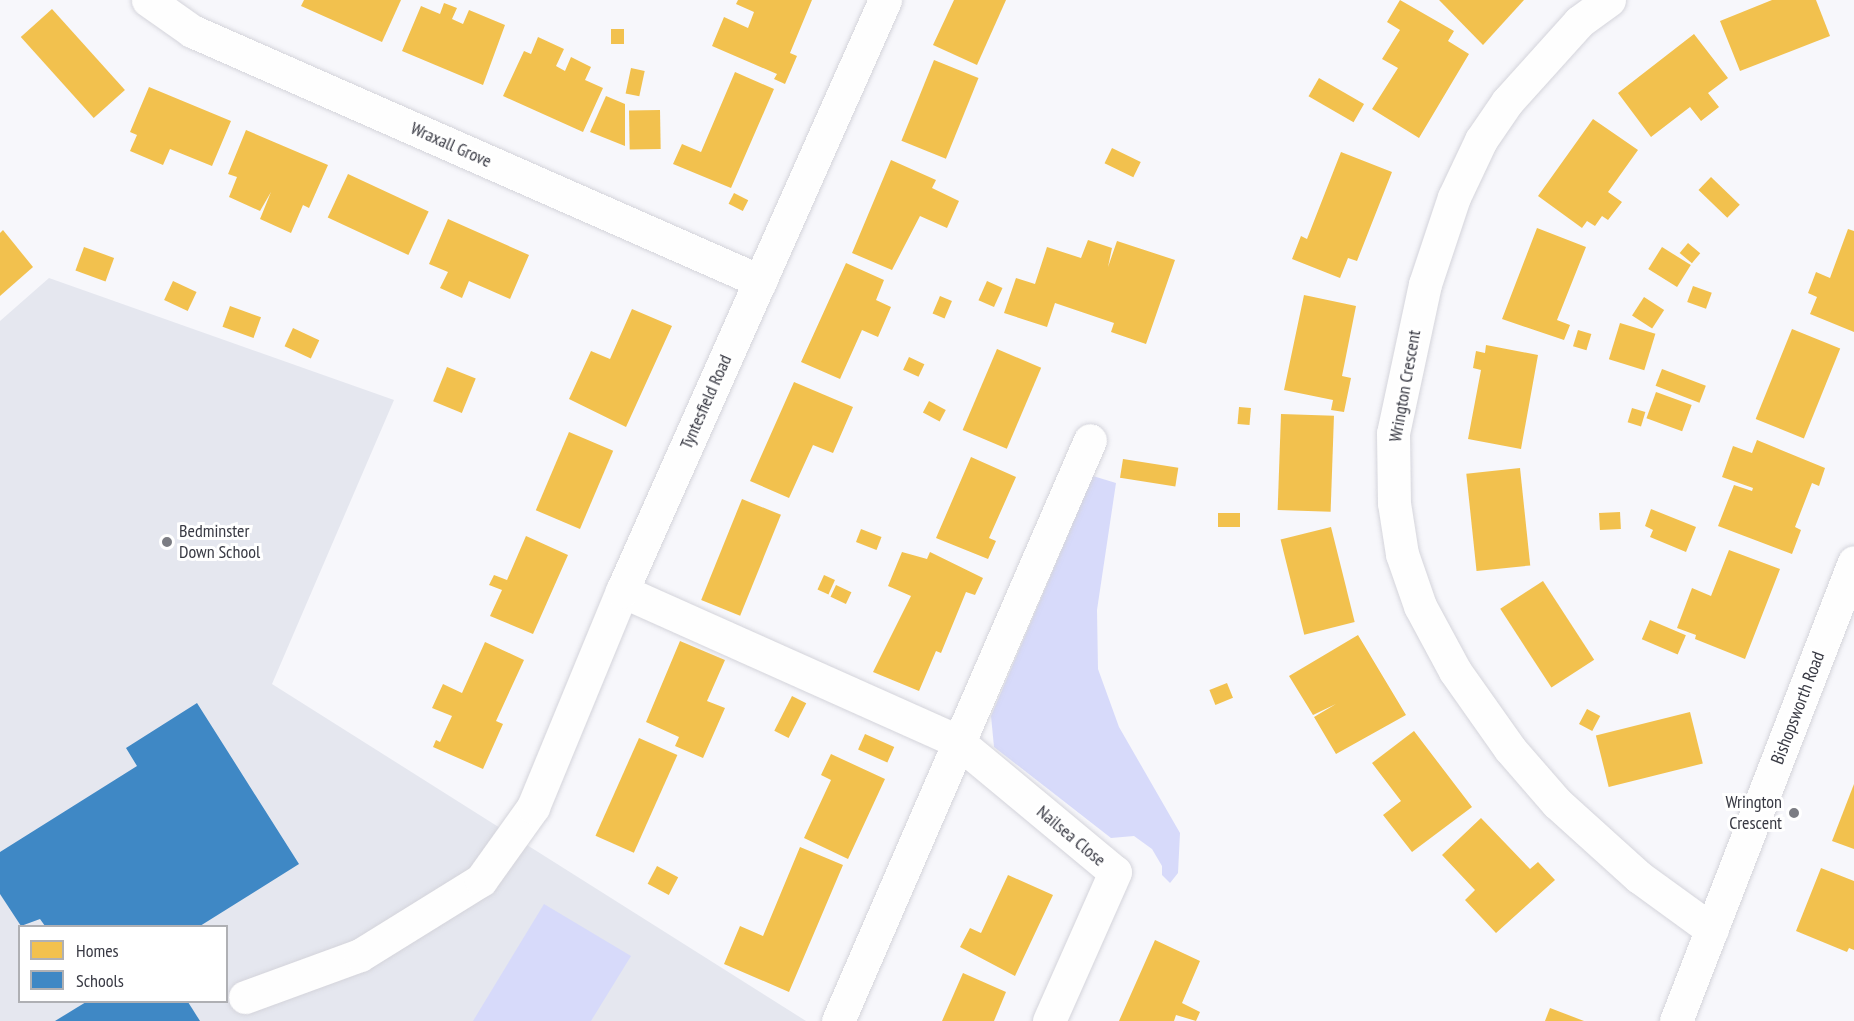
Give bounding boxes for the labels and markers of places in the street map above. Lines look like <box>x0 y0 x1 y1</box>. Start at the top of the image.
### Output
place label: Bedminster Down School <box>179 521 260 564</box>
marker: Bedminster Down School <box>160 535 174 549</box>
place label: Wrington Crescent <box>1726 792 1782 834</box>
marker: Wrington Crescent <box>1787 806 1801 820</box>

